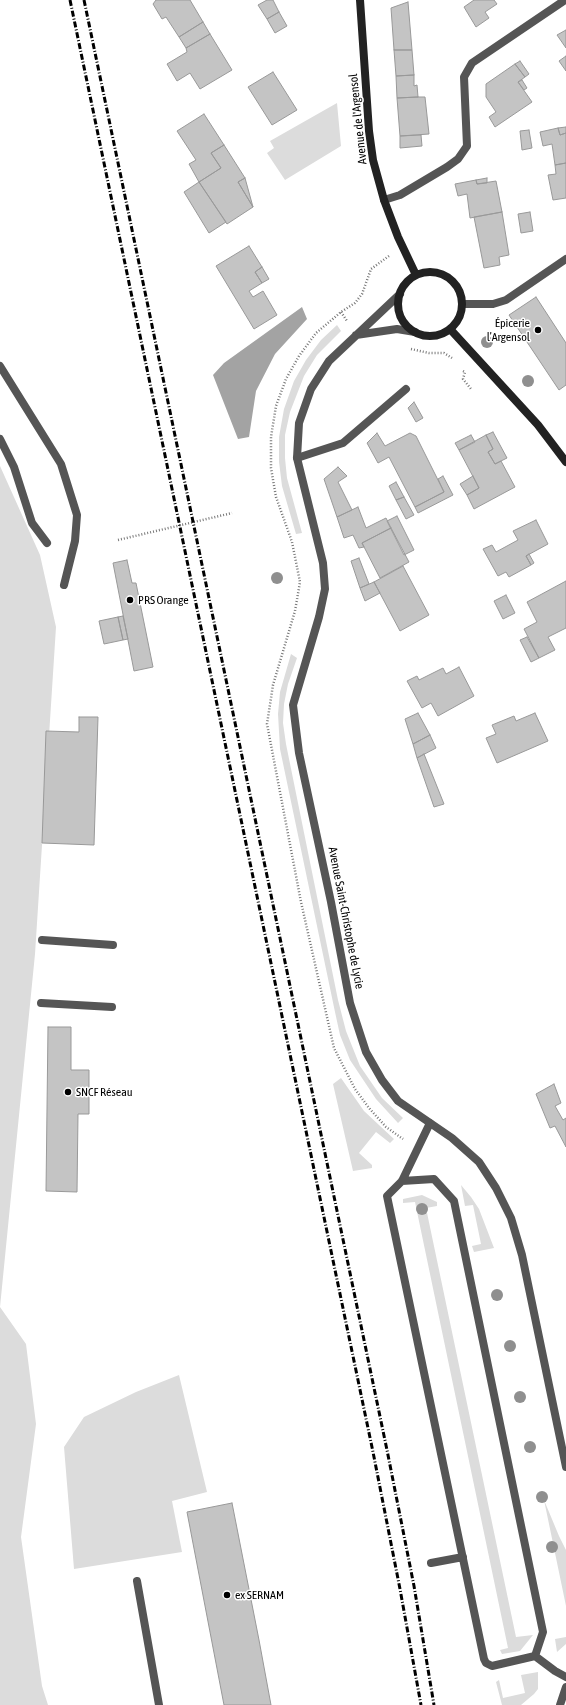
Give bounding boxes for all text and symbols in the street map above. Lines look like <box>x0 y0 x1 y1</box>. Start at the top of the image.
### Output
street label: Avenue de l'Argensol <box>346 73 370 165</box>
place label: Épicerie l’Argensol <box>487 316 530 344</box>
marker: Épicerie l’Argensol <box>533 325 543 335</box>
place label: PRS Orange <box>138 593 189 607</box>
marker: PRS Orange <box>125 595 135 605</box>
street label: Avenue Saint-Christophe de Lycie <box>325 846 367 990</box>
place label: SNCF Réseau <box>76 1085 133 1099</box>
marker: SNCF Réseau <box>63 1087 73 1097</box>
place label: ex SERNAM <box>235 1588 284 1602</box>
marker: ex SERNAM <box>222 1590 232 1600</box>

